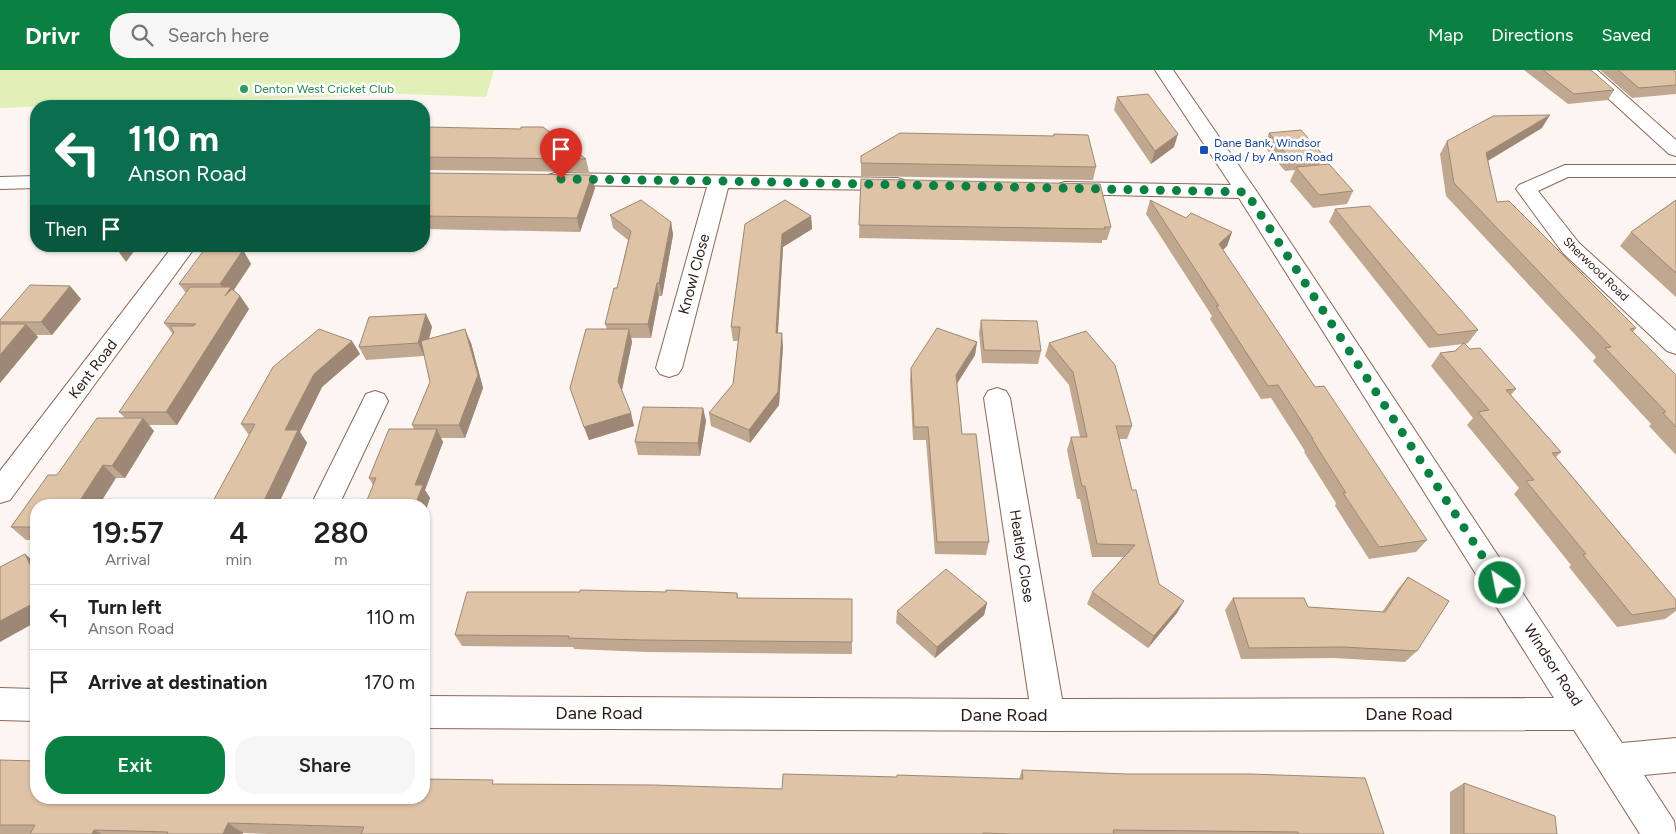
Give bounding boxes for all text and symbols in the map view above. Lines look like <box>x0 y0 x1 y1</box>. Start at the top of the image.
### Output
search box <box>110 13 460 58</box>
text: Drivr <box>25 21 80 50</box>
icon: search <box>128 21 156 49</box>
text: Search here <box>168 24 269 47</box>
text: Map <box>1428 24 1463 46</box>
text: Directions <box>1491 24 1573 46</box>
text: Saved <box>1601 24 1651 46</box>
place label: Denton West Cricket Club <box>254 82 394 96</box>
marker: Denton West Cricket Club <box>238 83 250 95</box>
text: 110 m <box>128 118 219 160</box>
icon: left <box>45 120 110 185</box>
pin <box>540 128 582 179</box>
icon: arrive <box>547 135 575 163</box>
place label: Dane Bank, Windsor Road / by Anson Road <box>1214 136 1333 164</box>
marker: Dane Bank, Windsor Road / by Anson Road <box>1198 144 1210 156</box>
text: Anson Road <box>128 160 247 187</box>
icon: arrive <box>97 215 125 243</box>
text: Then <box>45 218 87 241</box>
street label: Knowl Close <box>675 232 713 316</box>
street label: Sherwood Road <box>1560 234 1632 304</box>
street label: Kent Road <box>65 336 121 402</box>
street label: Heatley Close <box>1006 508 1038 604</box>
text: 19:57 <box>92 514 164 551</box>
text: 4 <box>229 514 248 551</box>
text: 280 <box>313 514 368 551</box>
text: Arrival <box>105 550 150 569</box>
text: min <box>225 550 252 569</box>
text: m <box>334 550 348 569</box>
position arrow <box>1473 556 1525 608</box>
text: Turn left <box>88 596 162 619</box>
icon: left <box>45 603 73 631</box>
text: 110 m <box>366 606 415 629</box>
text: Anson Road <box>88 619 174 638</box>
street label: Windsor Road <box>1520 621 1586 709</box>
icon: arrive <box>45 668 73 696</box>
text: Arrive at destination <box>88 671 267 694</box>
text: 170 m <box>364 671 415 694</box>
street label: Dane Road <box>555 702 643 724</box>
street label: Dane Road <box>1365 703 1453 725</box>
street label: Dane Road <box>960 704 1048 726</box>
button: Exit <box>45 736 225 794</box>
button: Share <box>235 736 415 794</box>

